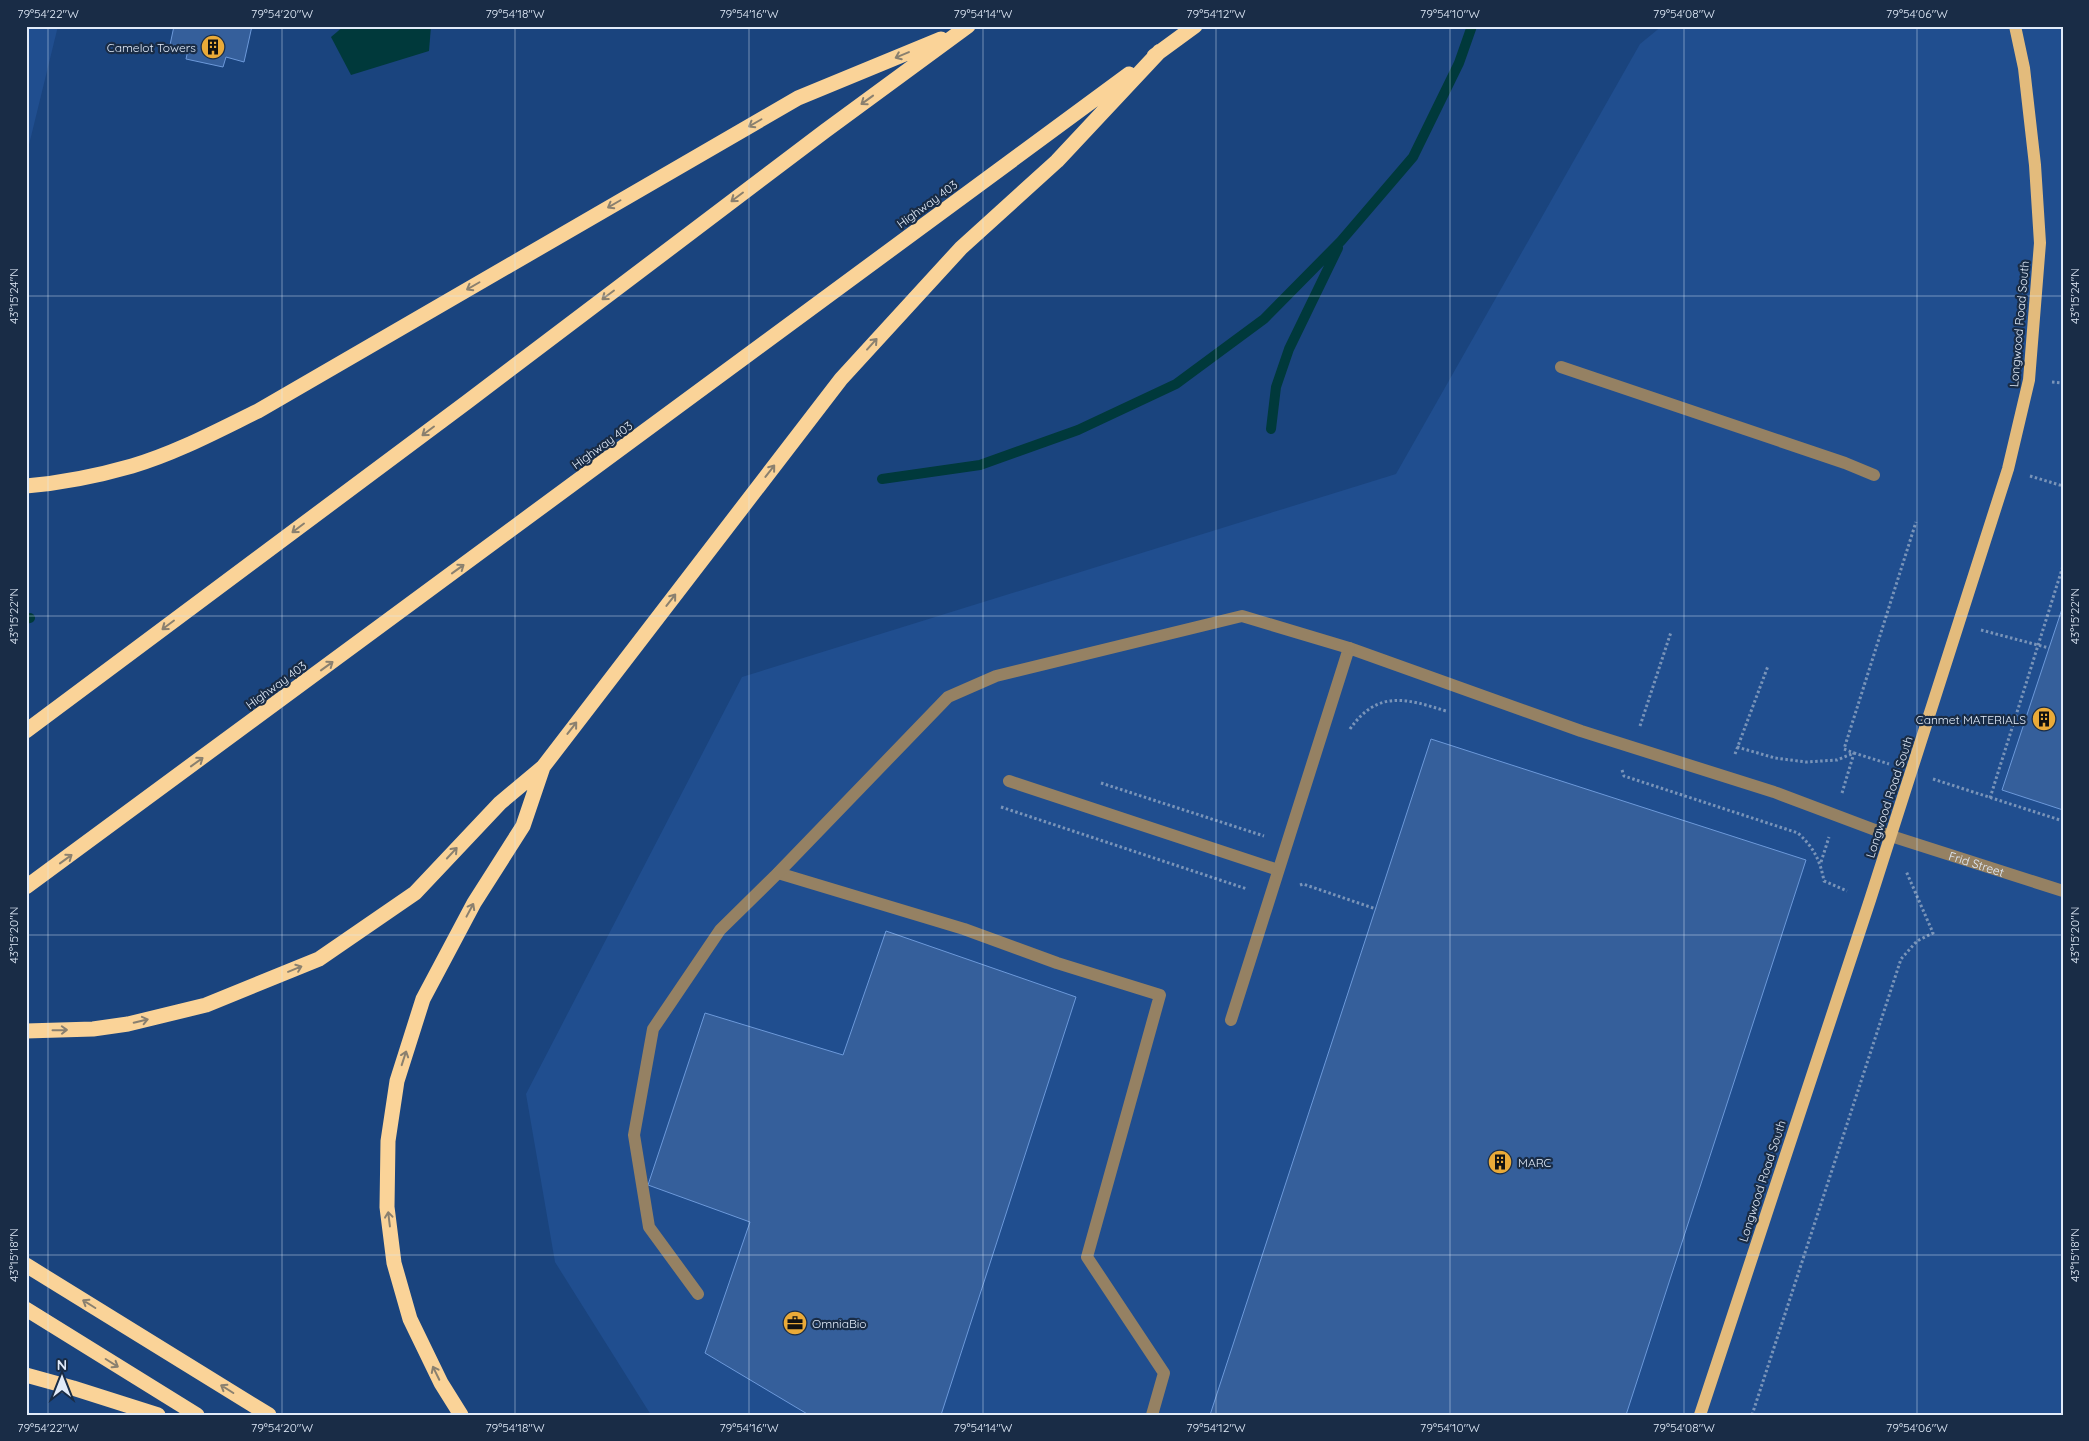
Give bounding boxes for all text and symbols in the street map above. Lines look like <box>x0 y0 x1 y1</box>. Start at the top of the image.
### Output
text: 79°54'22"W <box>17 6 79 21</box>
text: 79°54'20"W <box>251 6 313 21</box>
text: 79°54'18"W <box>485 6 545 21</box>
text: 79°54'16"W <box>719 6 779 21</box>
text: 79°54'14"W <box>954 6 1013 21</box>
text: 79°54'12"W <box>1186 6 1246 21</box>
text: 79°54'10"W <box>1420 6 1480 21</box>
text: 79°54'08"W <box>1653 6 1715 21</box>
text: 79°54'06"W <box>1886 6 1948 21</box>
building icon: Camelot Towers <box>200 34 226 60</box>
place label: Camelot Towers <box>107 40 196 55</box>
one-way arrow <box>895 51 910 60</box>
one-way arrow <box>861 94 874 105</box>
one-way arrow <box>748 119 762 129</box>
street label: Highway 403 <box>894 177 960 231</box>
one-way arrow <box>730 192 744 202</box>
one-way arrow <box>607 200 621 210</box>
street label: Longwood Road South <box>2006 260 2032 388</box>
text: 43°15'24"N <box>6 268 21 324</box>
text: 43°15'24"N <box>2067 268 2082 324</box>
one-way arrow <box>466 281 481 291</box>
one-way arrow <box>601 289 614 300</box>
one-way arrow <box>867 338 878 351</box>
street label: Highway 403 <box>569 418 635 472</box>
one-way arrow <box>421 426 435 436</box>
one-way arrow <box>765 465 776 478</box>
one-way arrow <box>291 523 305 533</box>
one-way arrow <box>451 564 465 574</box>
text: 43°15'22"N <box>6 588 21 644</box>
text: 43°15'22"N <box>2067 588 2082 644</box>
one-way arrow <box>666 593 677 606</box>
one-way arrow <box>162 620 175 631</box>
street label: Highway 403 <box>243 658 309 712</box>
one-way arrow <box>320 661 334 671</box>
building icon: Canmet MATERIALS <box>2031 706 2057 732</box>
place label: Canmet MATERIALS <box>1916 712 2026 727</box>
one-way arrow <box>567 722 578 735</box>
street label: Longwood Road South <box>1862 734 1916 860</box>
one-way arrow <box>190 757 204 767</box>
one-way arrow <box>446 847 458 860</box>
street label: Frid Street <box>1947 848 2006 879</box>
one-way arrow <box>59 854 73 864</box>
one-way arrow <box>466 904 476 918</box>
text: 43°15'20"N <box>6 906 21 964</box>
text: 43°15'20"N <box>2067 906 2082 964</box>
one-way arrow <box>287 964 302 974</box>
one-way arrow <box>133 1016 149 1025</box>
one-way arrow <box>51 1026 67 1035</box>
one-way arrow <box>400 1050 410 1066</box>
street label: Longwood Road South <box>1735 1118 1789 1244</box>
building icon: MARC <box>1487 1149 1513 1175</box>
place label: MARC <box>1518 1155 1552 1170</box>
one-way arrow <box>384 1211 394 1227</box>
text: 43°15'18"N <box>6 1228 21 1282</box>
text: 43°15'18"N <box>2067 1228 2082 1282</box>
one-way arrow <box>82 1298 96 1308</box>
office icon: OmniaBio <box>782 1310 808 1336</box>
place label: OmniaBio <box>812 1316 867 1331</box>
north arrow <box>38 1354 88 1404</box>
text: N <box>57 1356 67 1374</box>
one-way arrow <box>105 1358 119 1368</box>
one-way arrow <box>431 1366 440 1381</box>
one-way arrow <box>221 1384 235 1394</box>
text: 79°54'22"W <box>17 1420 79 1435</box>
text: 79°54'20"W <box>251 1420 313 1435</box>
text: 79°54'18"W <box>485 1420 545 1435</box>
text: 79°54'16"W <box>719 1420 779 1435</box>
text: 79°54'14"W <box>954 1420 1013 1435</box>
text: 79°54'12"W <box>1186 1420 1246 1435</box>
text: 79°54'10"W <box>1420 1420 1480 1435</box>
text: 79°54'08"W <box>1653 1420 1715 1435</box>
text: 79°54'06"W <box>1886 1420 1948 1435</box>

